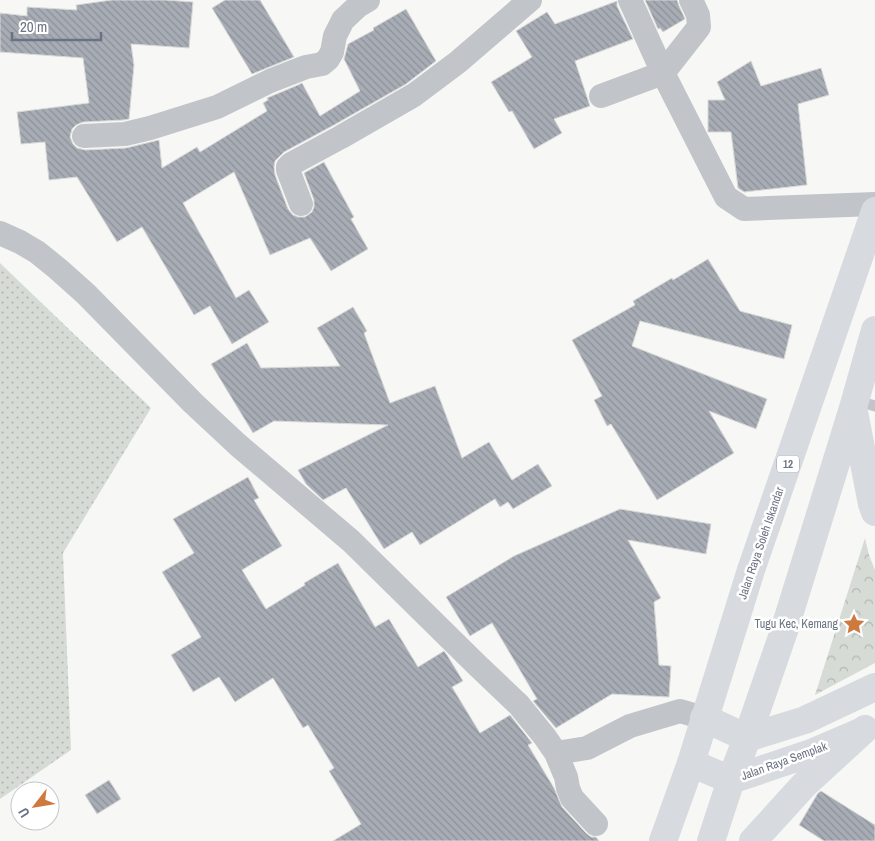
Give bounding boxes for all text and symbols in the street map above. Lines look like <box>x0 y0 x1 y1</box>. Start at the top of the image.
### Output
scale bar <box>12 10 101 42</box>
text: 20 m <box>20 16 47 37</box>
road number: 12 <box>777 456 799 472</box>
street label: Jalan Raya Soleh Iskandar <box>734 484 788 601</box>
place icon: Tugu Kec, Kemang <box>841 611 867 637</box>
place label: Tugu Kec, Kemang <box>755 616 839 632</box>
street label: Jalan Raya Semplak <box>739 738 829 784</box>
north arrow <box>10 781 60 831</box>
text: U <box>14 805 34 821</box>

